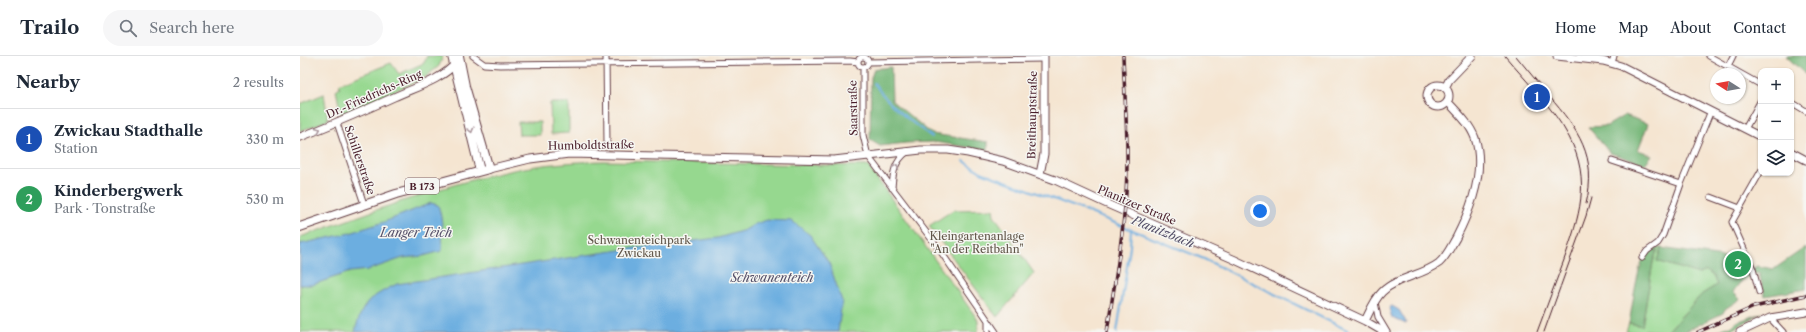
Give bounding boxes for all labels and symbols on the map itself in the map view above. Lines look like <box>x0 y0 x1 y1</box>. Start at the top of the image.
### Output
street label: Dr.-Friedrichs-Ring <box>324 66 424 121</box>
north arrow <box>1710 68 1746 104</box>
street label: Breithauptstraße <box>1024 71 1040 159</box>
street label: Saarstraße <box>846 80 860 136</box>
pin: 1 <box>1524 82 1550 112</box>
street label: Schillerstraße <box>342 123 378 197</box>
one-way arrow <box>315 126 322 134</box>
one-way arrow <box>466 127 475 134</box>
street label: Humboldtstraße <box>548 137 634 153</box>
one-way arrow <box>891 164 899 171</box>
road number: B 173 <box>405 178 439 194</box>
street label: Planitzer Straße <box>1095 182 1179 228</box>
your location <box>1250 201 1270 221</box>
water label: Planitzbach <box>1129 212 1197 251</box>
water label: Langer Teich <box>379 225 452 240</box>
park label: Kleingartenanlage "An der Reitbahn" <box>929 229 1025 256</box>
park label: Schwanenteichpark Zwickau <box>587 233 691 260</box>
pin: 2 <box>1725 249 1751 279</box>
water label: Schwanenteich <box>730 270 814 285</box>

